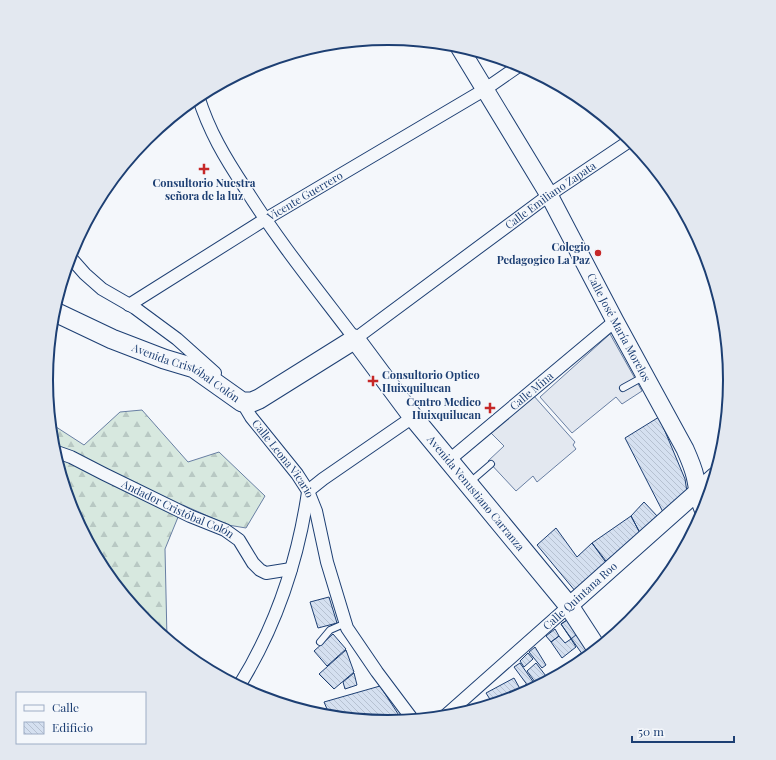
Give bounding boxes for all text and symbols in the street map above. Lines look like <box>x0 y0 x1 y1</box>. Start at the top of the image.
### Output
street label: Calle Emiliano Zapata <box>502 158 599 232</box>
marker: Consultorio Nuestra señora de la luz <box>198 163 210 175</box>
street label: Vicente Guerrero <box>263 167 345 224</box>
place label: Consultorio Nuestra señora de la luz <box>152 175 256 203</box>
place label: Colegio Pedagogico La Paz <box>497 239 590 267</box>
marker: Colegio Pedagogico La Paz <box>593 248 603 258</box>
street label: Calle José María Morelos <box>584 270 655 384</box>
street label: Avenida Cristóbal Colón <box>129 339 243 405</box>
place label: Consultorio Optico Huixquilucan <box>382 367 480 395</box>
street label: Calle Mina <box>506 368 557 413</box>
marker: Consultorio Optico Huixquilucan <box>367 375 379 387</box>
place label: Centro Medico Huixquilucan <box>406 394 481 422</box>
marker: Centro Medico Huixquilucan <box>484 402 496 414</box>
street label: Calle Leona Vicario <box>249 416 318 500</box>
street label: Avenida Venustiano Carranza <box>424 431 529 554</box>
street label: Andador Cristóbal Colón <box>118 475 238 542</box>
street label: Calle Quintana Roo <box>539 558 620 633</box>
legend <box>16 692 146 744</box>
text: Calle <box>52 699 79 715</box>
scale bar <box>632 718 734 744</box>
text: Edificio <box>52 719 94 735</box>
text: 50 m <box>638 723 664 739</box>

